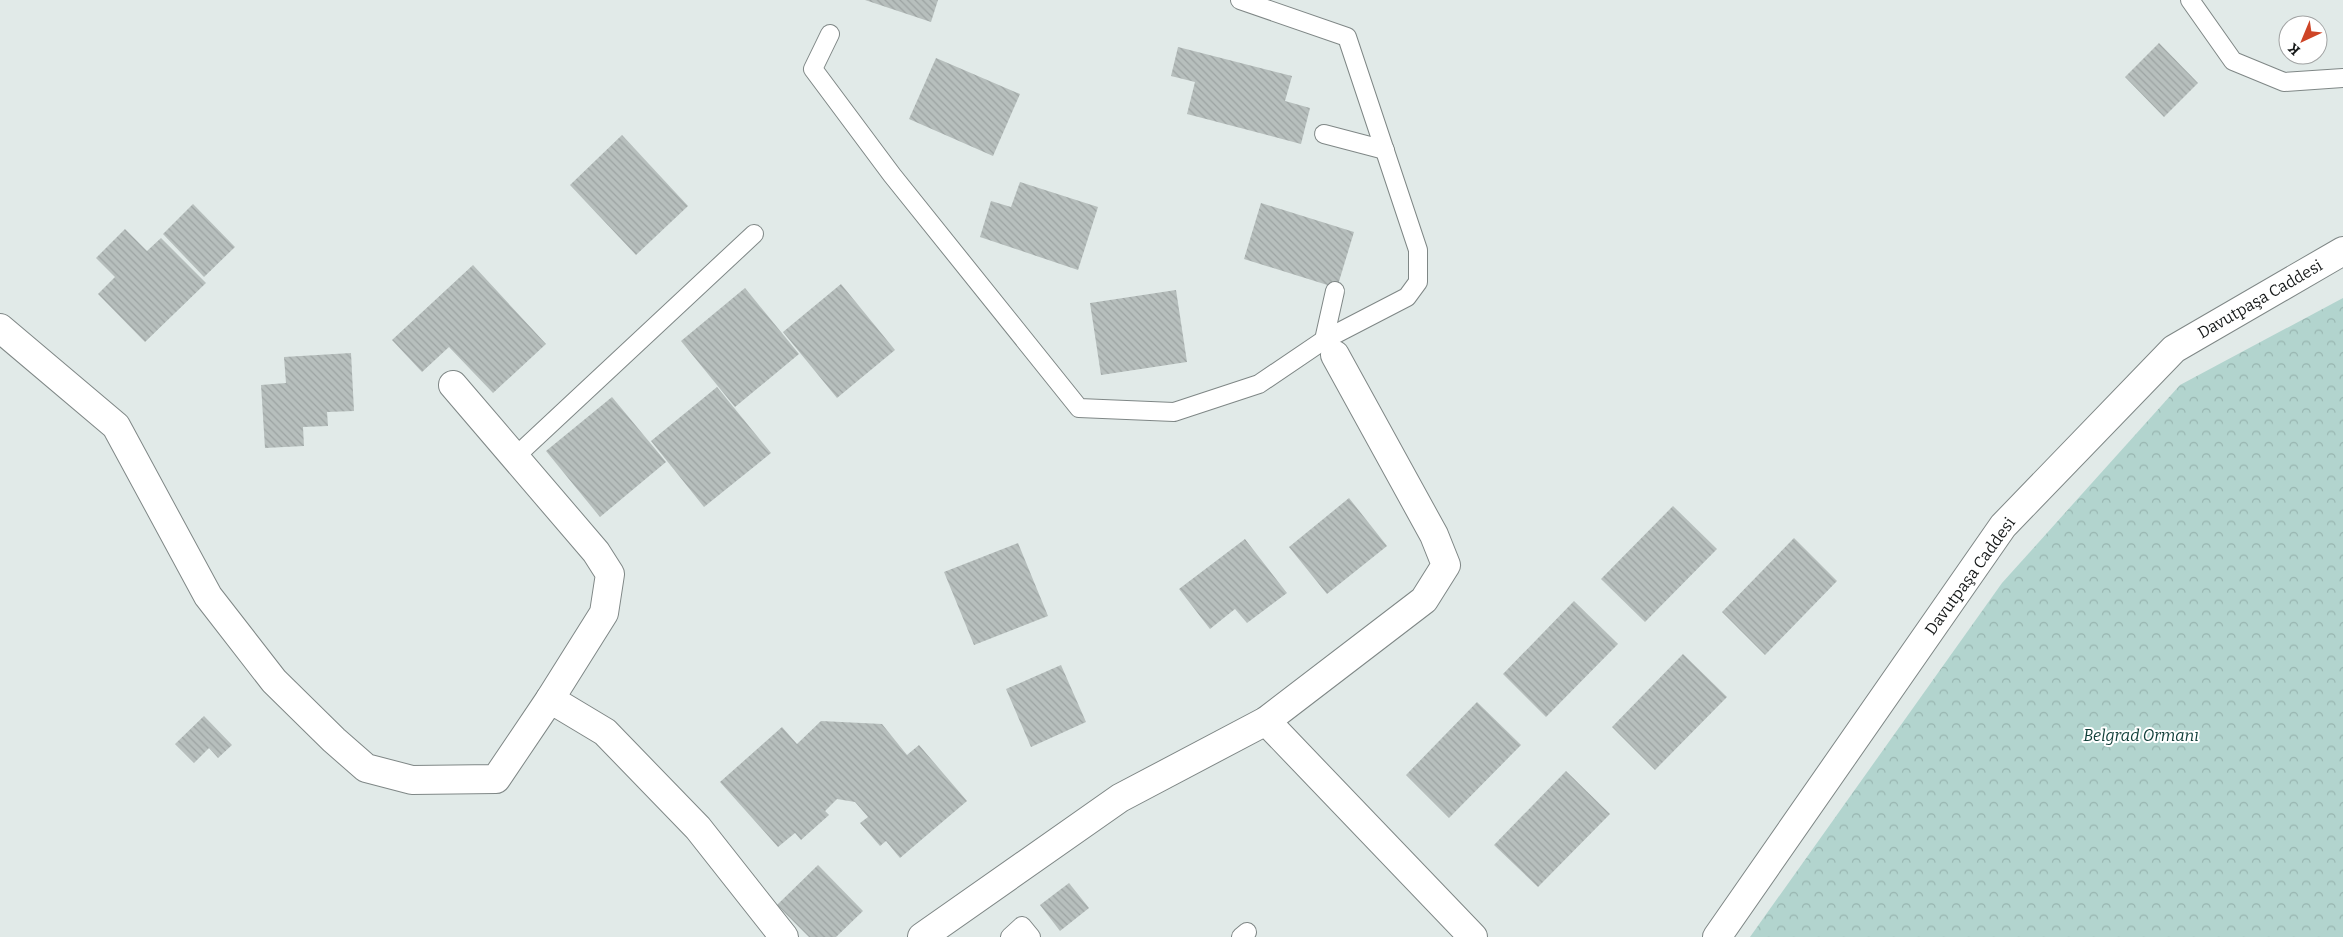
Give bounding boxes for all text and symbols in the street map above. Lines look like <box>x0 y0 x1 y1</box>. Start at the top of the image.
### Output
north arrow <box>2278 15 2328 65</box>
text: K <box>2285 39 2304 59</box>
street label: Davutpaşa Caddesi <box>2194 255 2326 342</box>
street label: Davutpaşa Caddesi <box>1921 513 2019 638</box>
park label: Belgrad Ormanı <box>2083 726 2199 745</box>

